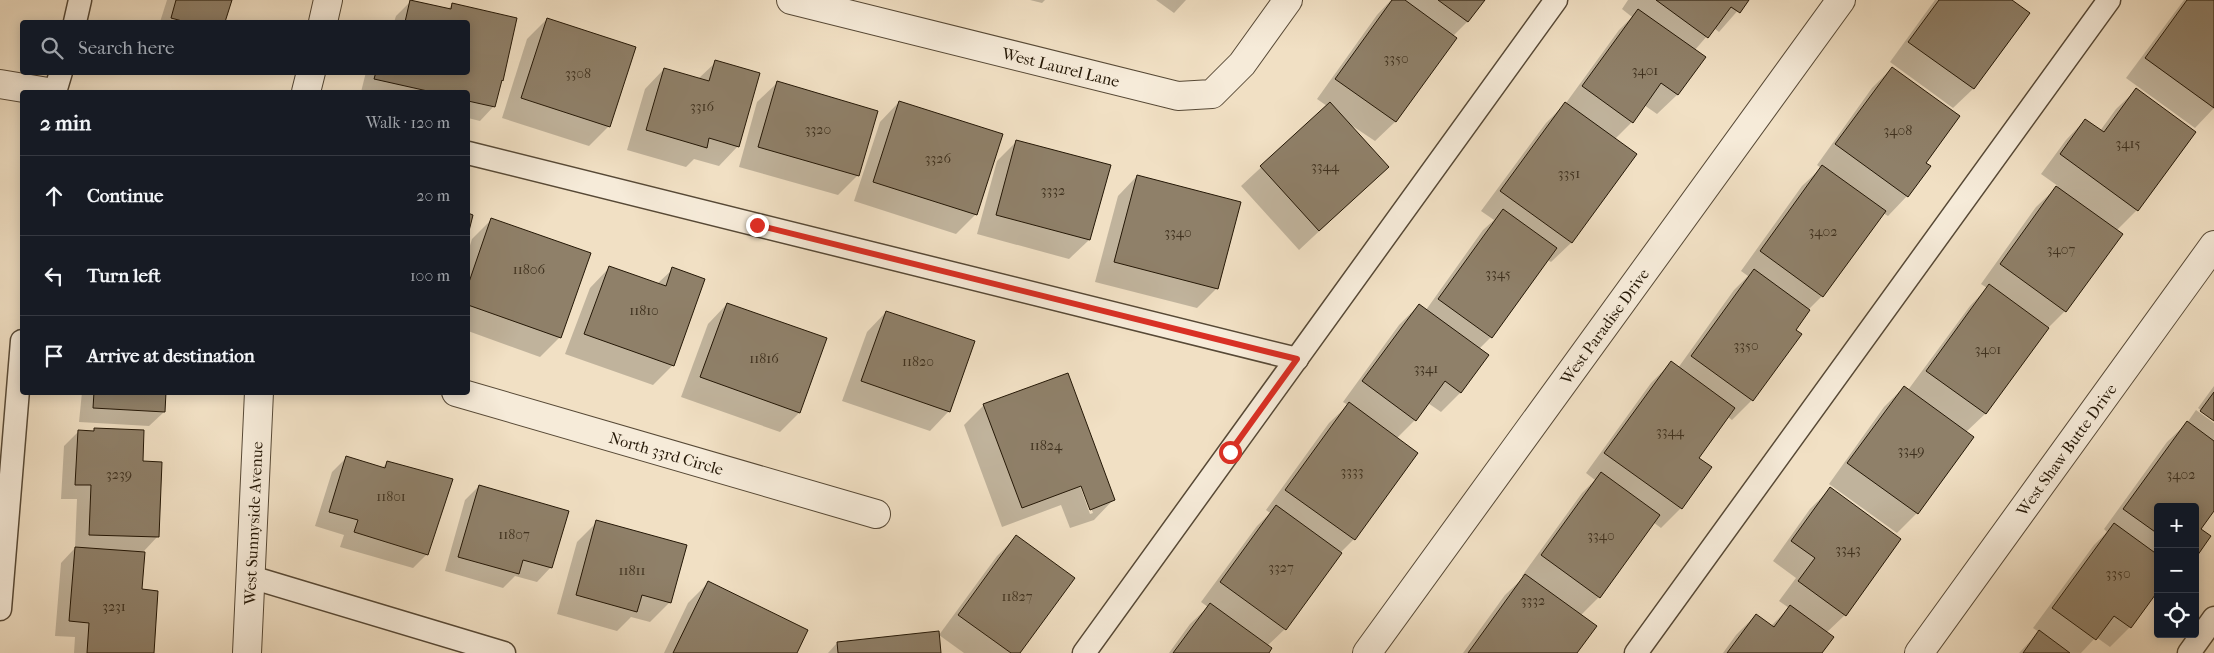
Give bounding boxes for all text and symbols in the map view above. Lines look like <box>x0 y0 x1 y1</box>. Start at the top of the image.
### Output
search box <box>20 20 470 75</box>
icon: search <box>38 34 66 62</box>
text: Search here <box>78 37 174 59</box>
street label: West Laurel Lane <box>999 43 1122 91</box>
house number: 3350 <box>1383 50 1409 67</box>
house number: 3401 <box>1632 62 1658 79</box>
house number: 3308 <box>565 65 591 82</box>
house number: 3316 <box>690 98 714 115</box>
text: 2 min <box>40 111 91 135</box>
text: Walk · 120 m <box>366 113 450 132</box>
house number: 3320 <box>805 121 831 138</box>
house number: 3408 <box>1884 122 1912 139</box>
house number: 3415 <box>2116 135 2141 152</box>
house number: 3326 <box>925 150 952 167</box>
house number: 3344 <box>1311 158 1340 175</box>
house number: 3351 <box>1558 165 1580 182</box>
icon: ahead <box>40 182 68 210</box>
house number: 3332 <box>1041 182 1065 199</box>
text: Continue <box>87 185 163 207</box>
text: 20 m <box>416 186 450 205</box>
route end <box>746 214 769 237</box>
house number: 3402 <box>1809 223 1837 240</box>
house number: 3340 <box>1164 224 1192 241</box>
house number: 3407 <box>2047 241 2075 258</box>
house number: 11806 <box>513 261 546 278</box>
icon: left <box>40 262 68 290</box>
street label: West Paradise Drive <box>1555 264 1653 389</box>
text: Turn left <box>87 265 161 287</box>
house number: 3345 <box>1485 265 1511 282</box>
text: 100 m <box>410 266 450 285</box>
house number: 11810 <box>629 302 659 319</box>
house number: 3350 <box>1733 337 1759 354</box>
house number: 3401 <box>1975 341 2001 358</box>
icon: arrive <box>40 342 68 370</box>
text: Arrive at destination <box>87 345 255 367</box>
house number: 11816 <box>749 350 779 367</box>
house number: 11820 <box>902 353 934 370</box>
house number: 3341 <box>1414 360 1438 377</box>
street label: West Shaw Butte Drive <box>2011 380 2120 520</box>
house number: 3344 <box>1656 423 1685 440</box>
street label: North 33rd Circle <box>607 427 726 479</box>
house number: 11824 <box>1030 437 1063 454</box>
street label: West Sunnyside Avenue <box>240 441 266 606</box>
route start <box>1219 441 1242 464</box>
house number: 3349 <box>1897 442 1925 459</box>
house number: 3333 <box>1341 463 1363 480</box>
house number: 3239 <box>106 466 132 483</box>
house number: 3402 <box>2167 466 2195 483</box>
house number: 11801 <box>376 488 406 505</box>
map controls <box>2154 503 2199 638</box>
button: + <box>2154 503 2199 548</box>
house number: 11807 <box>498 526 530 543</box>
house number: 3340 <box>1587 527 1615 544</box>
house number: 3343 <box>1835 541 1861 558</box>
button: − <box>2154 548 2199 593</box>
house number: 3327 <box>1268 559 1294 576</box>
house number: 11811 <box>618 562 646 579</box>
house number: 3350 <box>2105 565 2131 582</box>
house number: 11827 <box>1002 588 1033 605</box>
house number: 3332 <box>1521 592 1545 609</box>
button: locate <box>2154 593 2199 638</box>
house number: 3231 <box>102 598 126 615</box>

